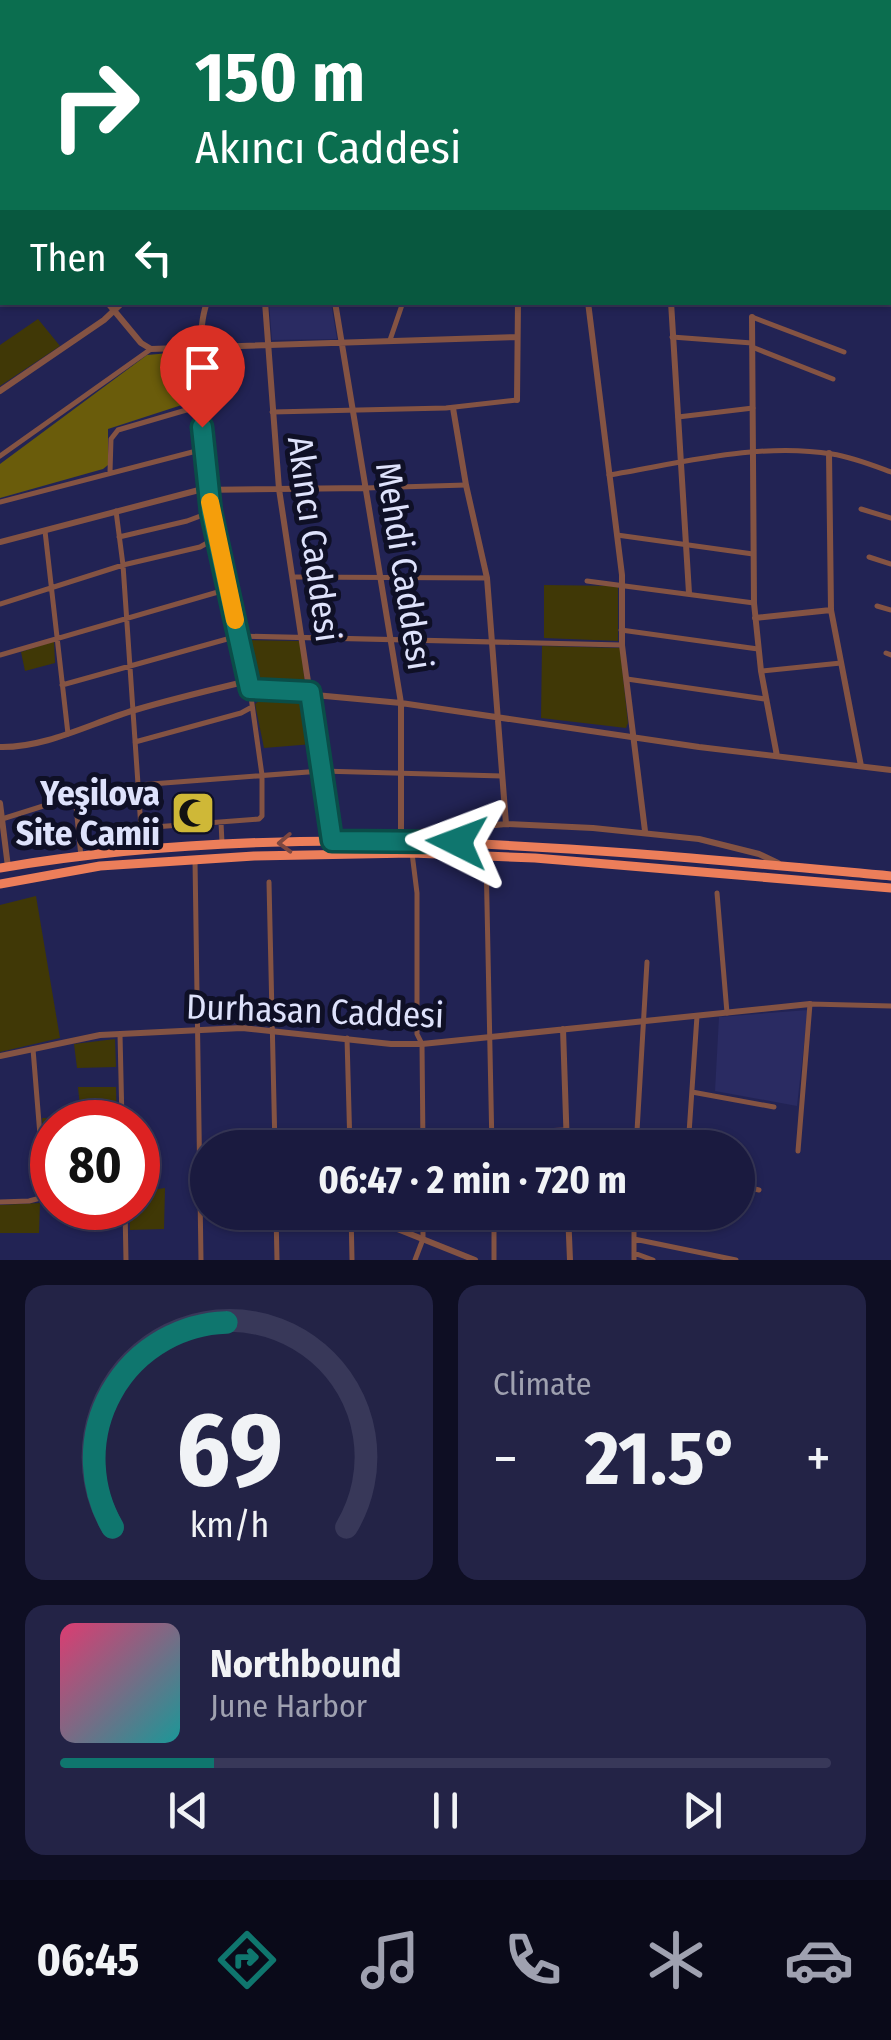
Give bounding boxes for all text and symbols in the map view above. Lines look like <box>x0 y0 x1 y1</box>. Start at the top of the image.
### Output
text: 150 m <box>195 36 365 120</box>
icon: right <box>30 40 160 170</box>
text: Akıncı Caddesi <box>195 121 461 175</box>
icon: left <box>126 230 181 285</box>
text: Then <box>30 235 106 281</box>
pin <box>160 325 245 428</box>
icon: arrive <box>175 340 230 395</box>
street label: Akıncı Caddesi <box>279 433 349 645</box>
street label: Mehdi Caddesi <box>367 459 441 673</box>
place label: Yeşilova Site Camii <box>16 772 160 854</box>
mosque icon: Yeşilova Site Camii <box>170 790 216 836</box>
position arrow <box>405 790 509 894</box>
one-way arrow <box>276 832 292 853</box>
street label: Durhasan Caddesi <box>185 986 445 1036</box>
speed limit sign: 80 <box>30 1100 160 1230</box>
text: 06:47 · 2 min · 720 m <box>318 1157 627 1203</box>
text: Climate <box>493 1365 592 1403</box>
text: 69 <box>176 1388 282 1513</box>
text: 21.5° <box>585 1414 739 1504</box>
text: − <box>493 1426 518 1492</box>
text: + <box>806 1426 831 1492</box>
text: km/h <box>189 1504 269 1546</box>
text: Northbound <box>210 1641 402 1687</box>
text: June Harbor <box>210 1687 367 1725</box>
icon: previous <box>161 1783 216 1838</box>
icon: pause <box>418 1783 473 1838</box>
icon: next <box>675 1783 730 1838</box>
icon: directions <box>212 1925 282 1995</box>
icon: music <box>355 1925 425 1995</box>
icon: phone <box>498 1925 568 1995</box>
icon: climate <box>641 1925 711 1995</box>
icon: car <box>784 1925 854 1995</box>
text: 06:45 <box>37 1933 139 1987</box>

